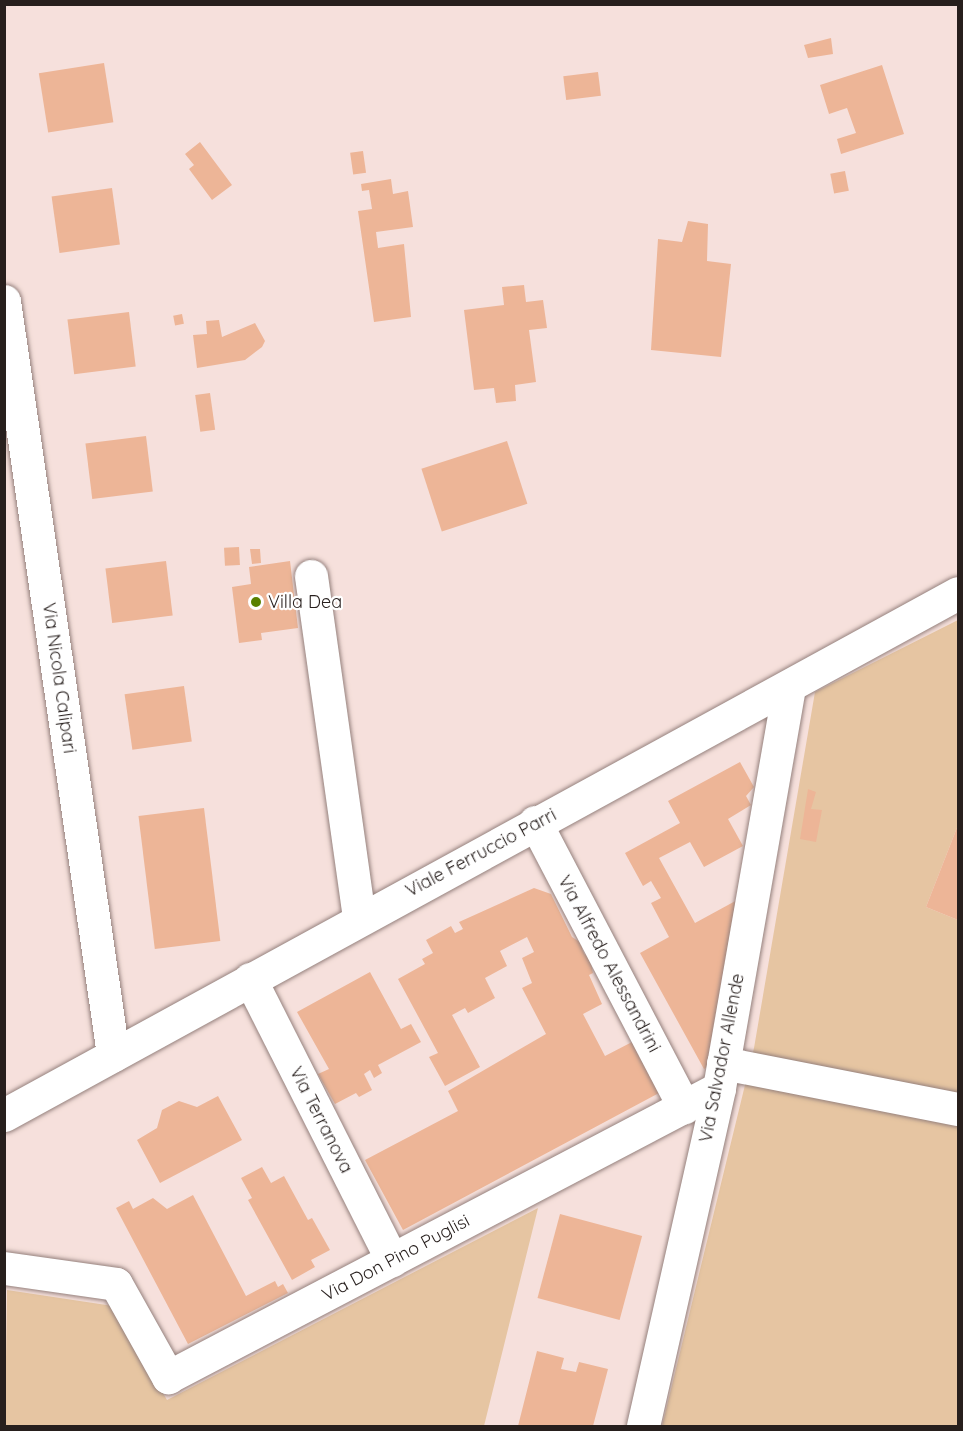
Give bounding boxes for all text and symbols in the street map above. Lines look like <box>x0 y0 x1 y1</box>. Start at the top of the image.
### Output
place label: Villa Dea <box>268 591 342 613</box>
marker: Villa Dea <box>249 595 263 609</box>
street label: Via Nicola Calipari <box>38 601 80 755</box>
street label: Viale Ferruccio Parri <box>402 804 560 902</box>
street label: Via Alfredo Alessandrini <box>553 872 665 1056</box>
street label: Via Salvador Allende <box>695 972 749 1144</box>
street label: Via Terranova <box>285 1063 357 1177</box>
street label: Via Don Pino Puglisi <box>319 1210 473 1306</box>

